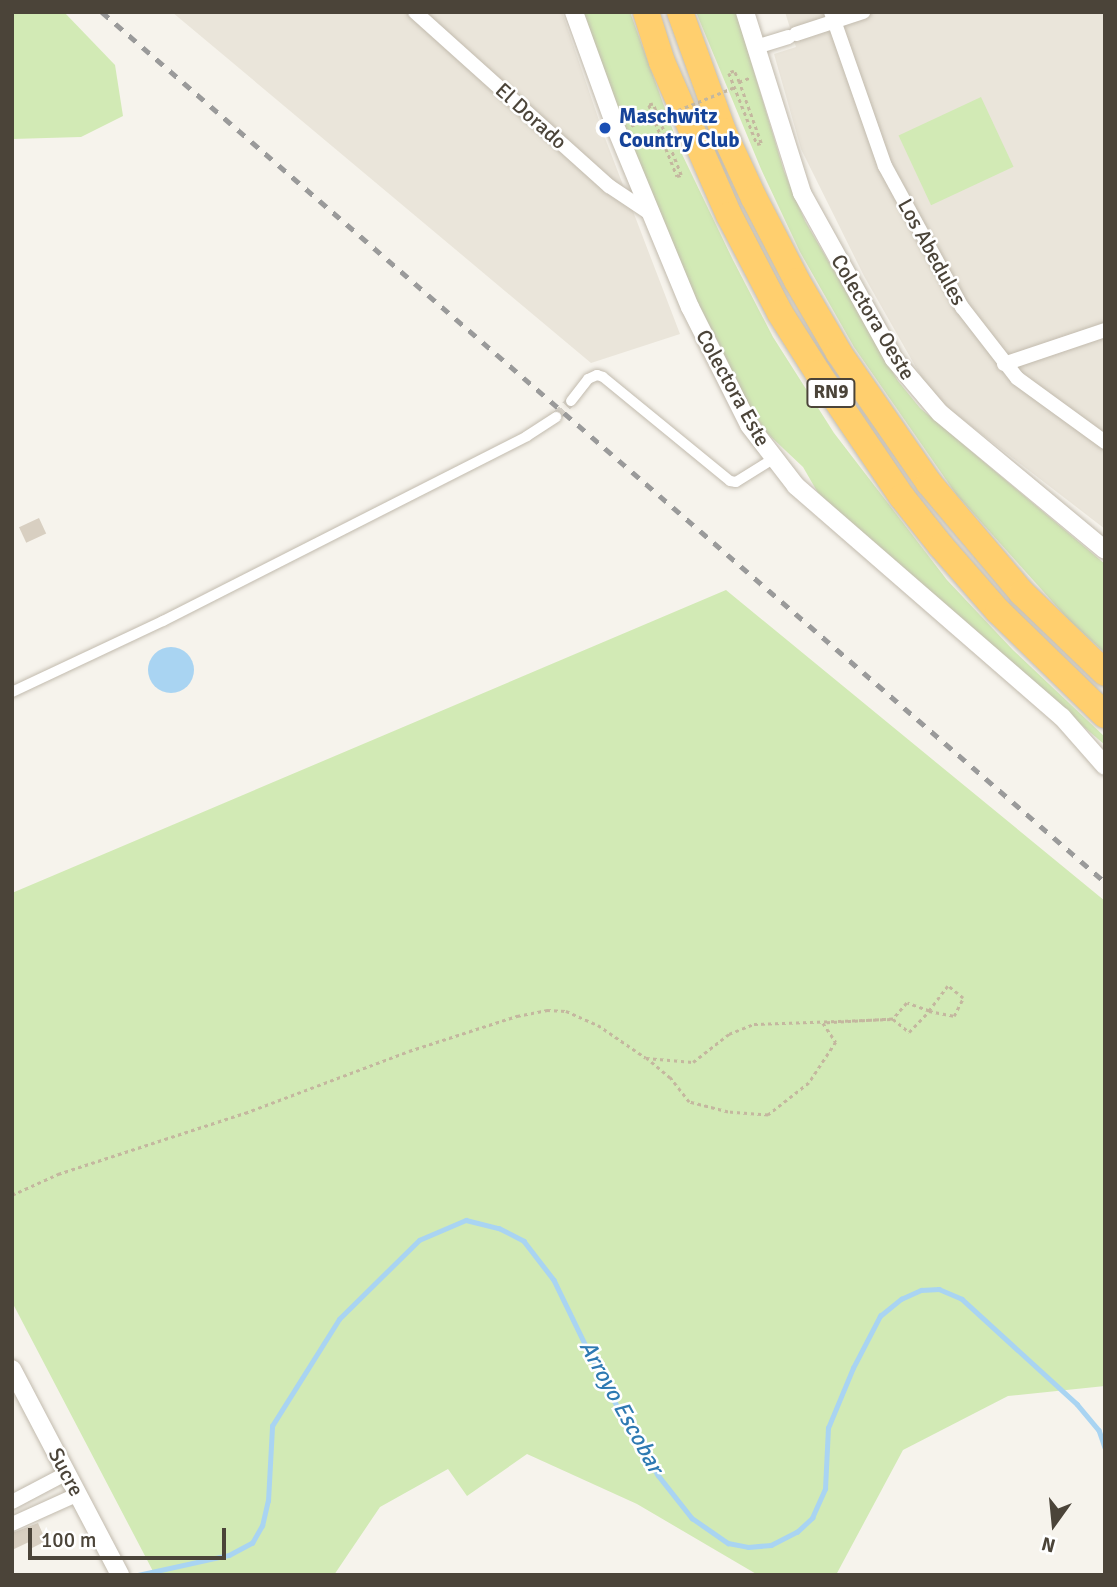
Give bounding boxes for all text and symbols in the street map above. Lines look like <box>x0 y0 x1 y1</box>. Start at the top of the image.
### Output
street label: El Dorado <box>490 77 572 155</box>
place label: Maschwitz Country Club <box>619 103 739 153</box>
marker: Maschwitz Country Club <box>597 120 613 136</box>
street label: Los Abedules <box>892 194 972 310</box>
street label: Colectora Oeste <box>826 250 920 384</box>
street label: Colectora Este <box>691 325 775 451</box>
road number: RN9 <box>805 378 857 408</box>
water label: Arroyo Escobar <box>573 1336 669 1478</box>
street label: Sucre <box>43 1444 89 1500</box>
north arrow <box>1019 1489 1089 1559</box>
scale bar <box>32 1514 229 1558</box>
text: 100 m <box>41 1527 96 1553</box>
text: N <box>1039 1531 1058 1558</box>

